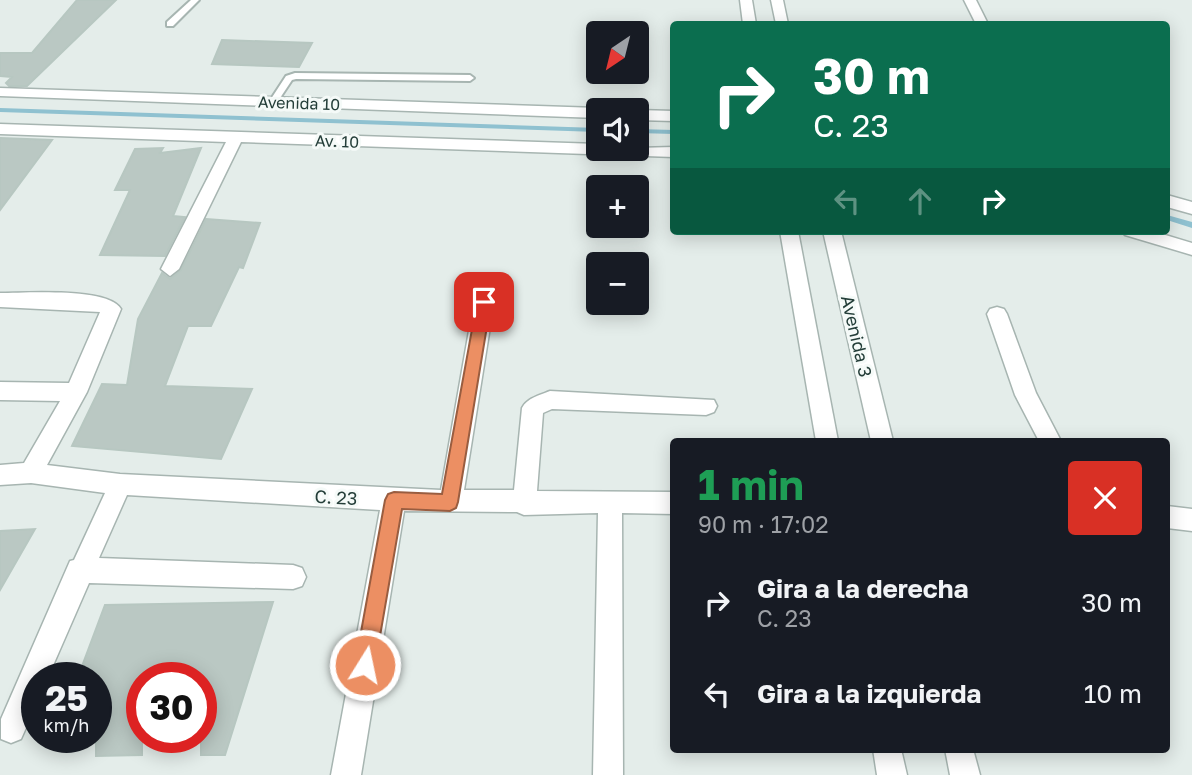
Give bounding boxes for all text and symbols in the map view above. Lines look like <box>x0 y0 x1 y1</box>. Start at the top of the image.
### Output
north arrow <box>586 21 649 84</box>
map controls <box>586 21 649 315</box>
text: 30 m <box>813 46 930 105</box>
icon: right <box>698 49 789 140</box>
street label: Avenida 10 <box>257 92 341 114</box>
button: sound <box>586 98 649 161</box>
text: C. 23 <box>813 106 889 144</box>
street label: Av. 10 <box>315 130 359 152</box>
button: + <box>586 175 649 238</box>
icon: left <box>828 182 866 220</box>
icon: ahead <box>901 182 939 220</box>
icon: right <box>974 182 1012 220</box>
button: − <box>586 252 649 315</box>
pin <box>454 272 514 332</box>
icon: arrive <box>465 283 503 321</box>
street label: Avenida 3 <box>837 293 877 379</box>
text: 1 min <box>698 459 804 509</box>
button: close <box>1068 461 1142 535</box>
street label: C. 23 <box>314 485 358 509</box>
text: 90 m · 17:02 <box>698 510 829 538</box>
text: Gira a la derecha <box>757 573 969 604</box>
icon: right <box>698 584 736 622</box>
text: 30 m <box>1081 587 1142 618</box>
text: C. 23 <box>757 604 812 632</box>
position arrow <box>328 628 402 702</box>
speed limit sign: 30 <box>126 662 217 753</box>
icon: left <box>698 675 736 713</box>
text: 25 <box>45 677 88 719</box>
text: Gira a la izquierda <box>757 678 981 709</box>
text: 10 m <box>1084 678 1142 709</box>
text: km/h <box>44 714 89 736</box>

